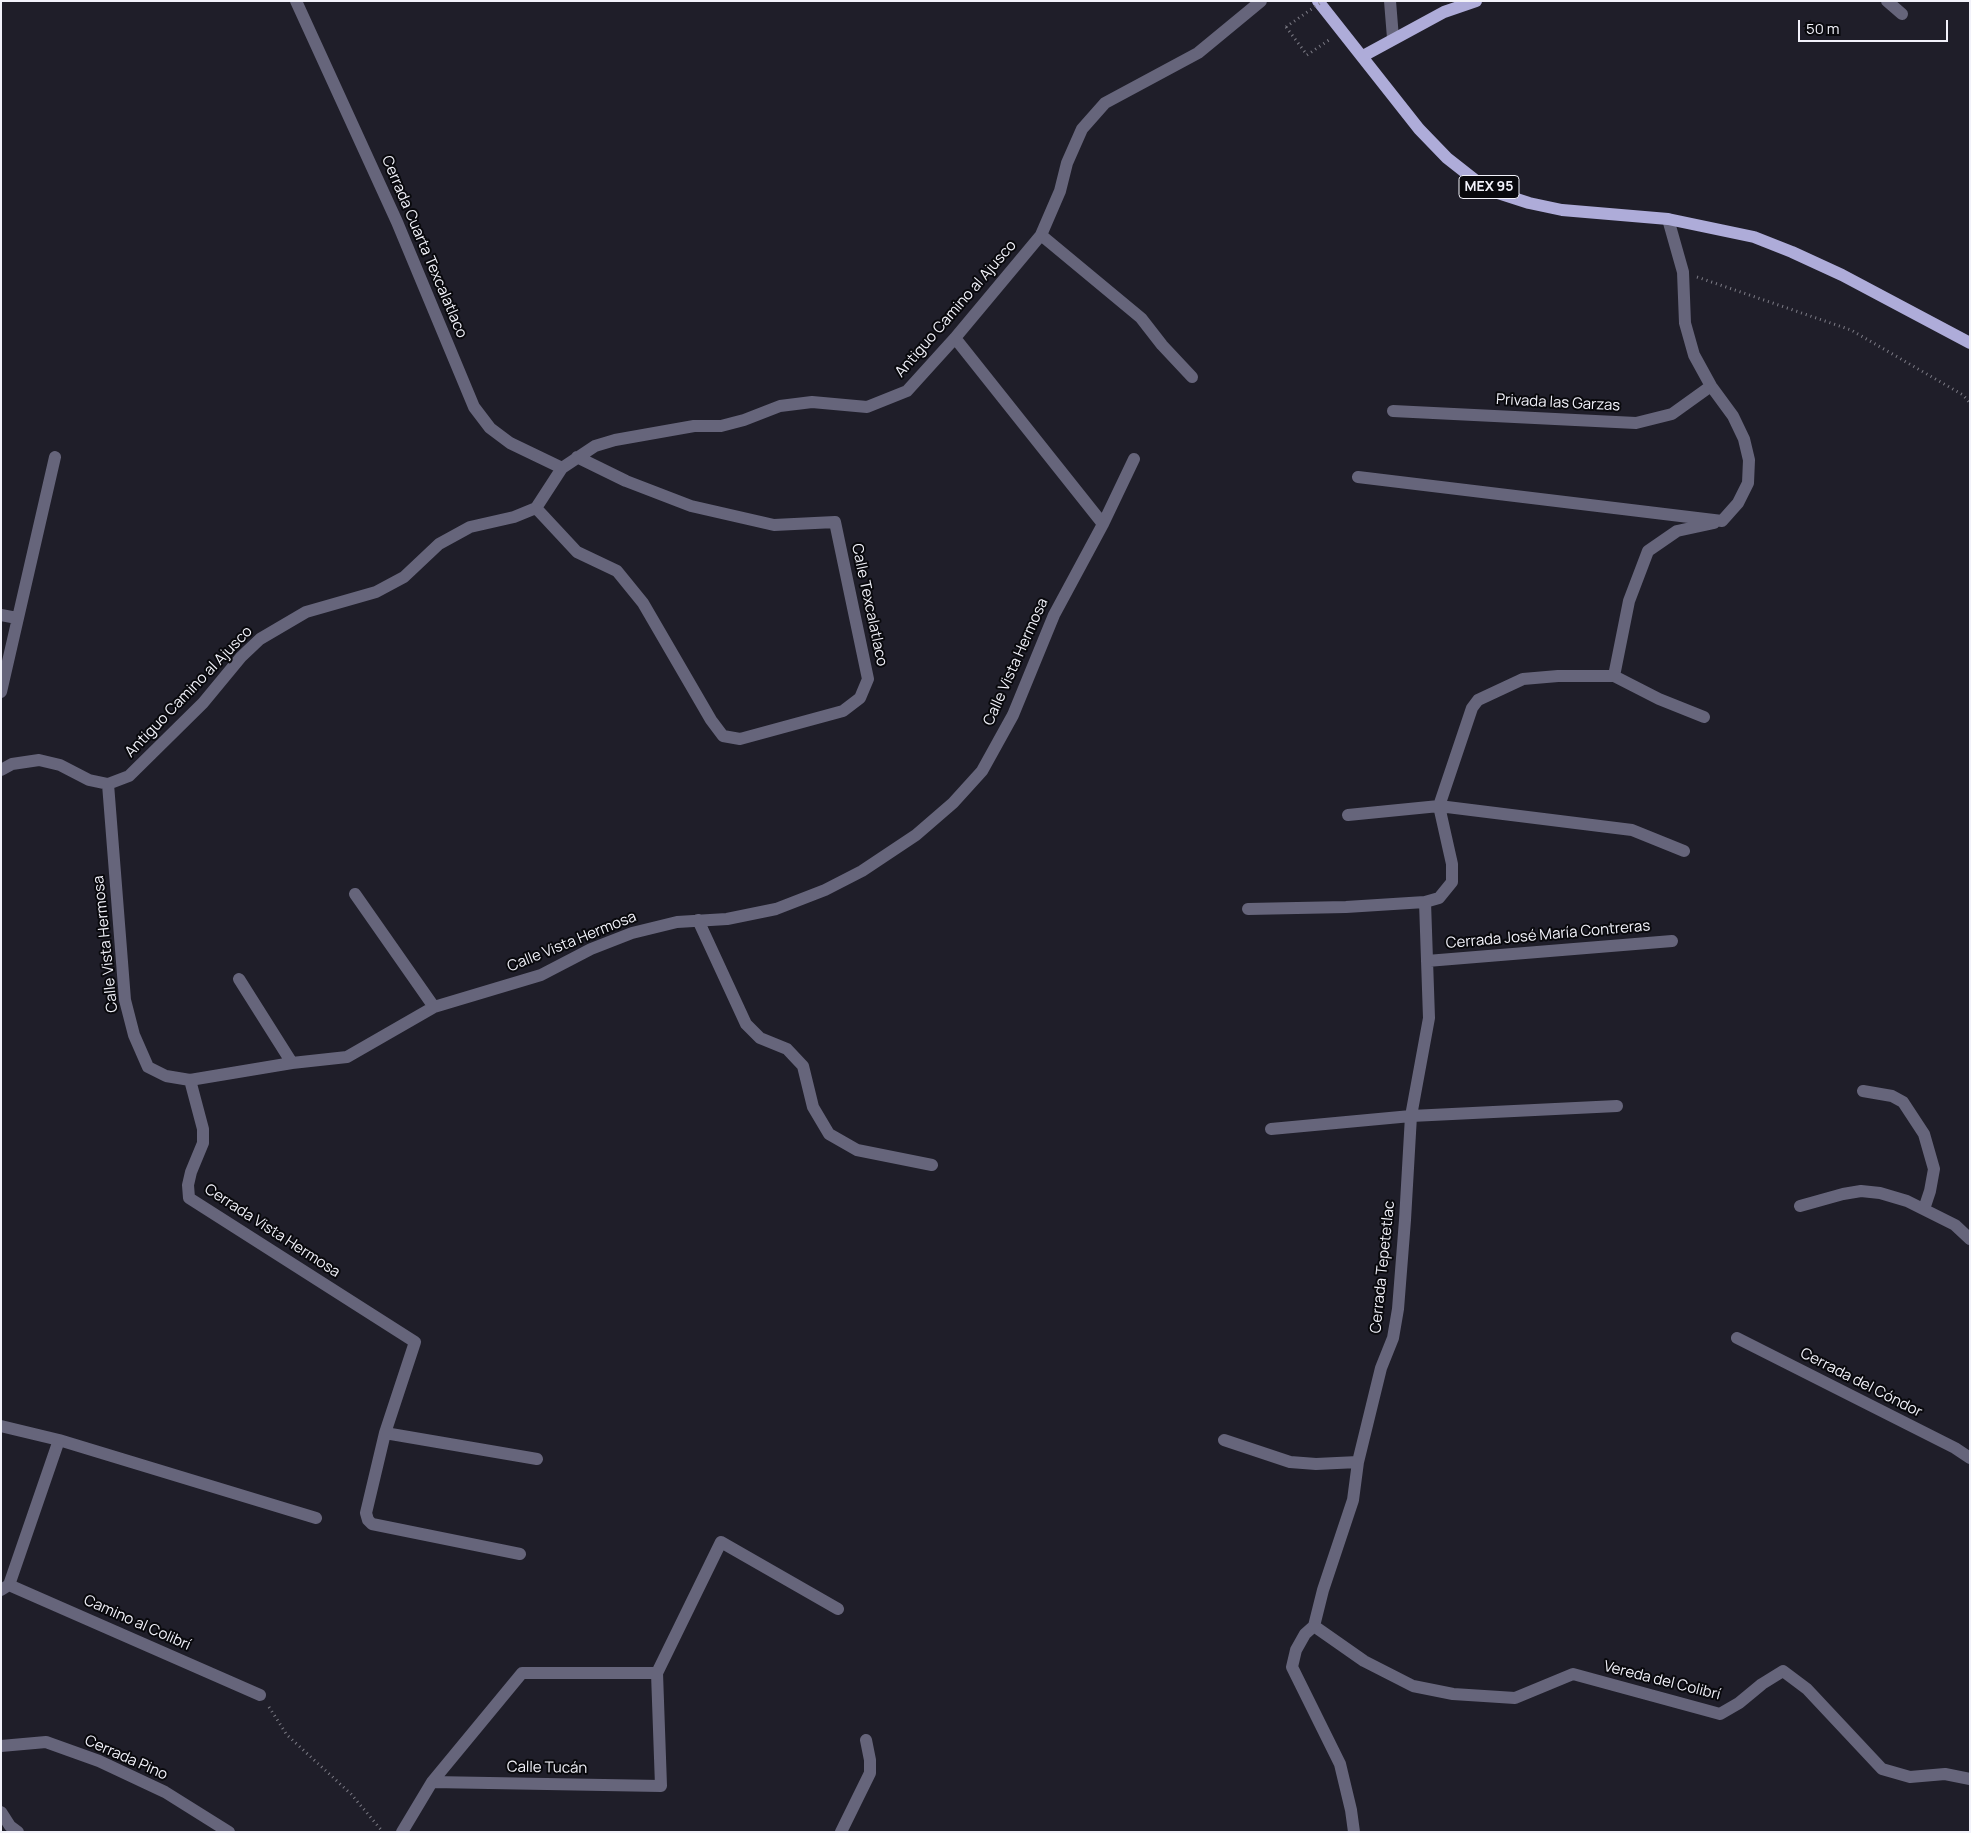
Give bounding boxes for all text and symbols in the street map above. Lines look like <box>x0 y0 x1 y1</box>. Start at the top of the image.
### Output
scale bar <box>1801 10 1951 42</box>
text: 50 m <box>1806 18 1840 39</box>
street label: Cerrada Cuarta Texcalatlaco <box>377 153 471 341</box>
road number: MEX 95 <box>1459 176 1519 198</box>
street label: Antiguo Camino al Ajusco <box>892 237 1020 381</box>
street label: Privada las Garzas <box>1495 391 1621 415</box>
street label: Calle Texcalatlaco <box>847 542 891 668</box>
street label: Calle Vista Hermosa <box>980 596 1052 728</box>
street label: Antiguo Camino al Ajusco <box>122 623 256 761</box>
street label: Calle Vista Hermosa <box>90 875 122 1013</box>
street label: Calle Vista Hermosa <box>505 908 639 976</box>
street label: Cerrada José María Contreras <box>1445 917 1651 953</box>
street label: Cerrada Vista Hermosa <box>201 1180 343 1282</box>
street label: Cerrada Tepetetlac <box>1367 1200 1399 1334</box>
street label: Cerrada del Cóndor <box>1797 1344 1925 1422</box>
street label: Camino al Colibrí <box>81 1591 193 1655</box>
street label: Vereda del Colibrí <box>1602 1658 1722 1704</box>
street label: Cerrada Pino <box>82 1732 170 1784</box>
street label: Calle Tucán <box>507 1758 587 1778</box>

